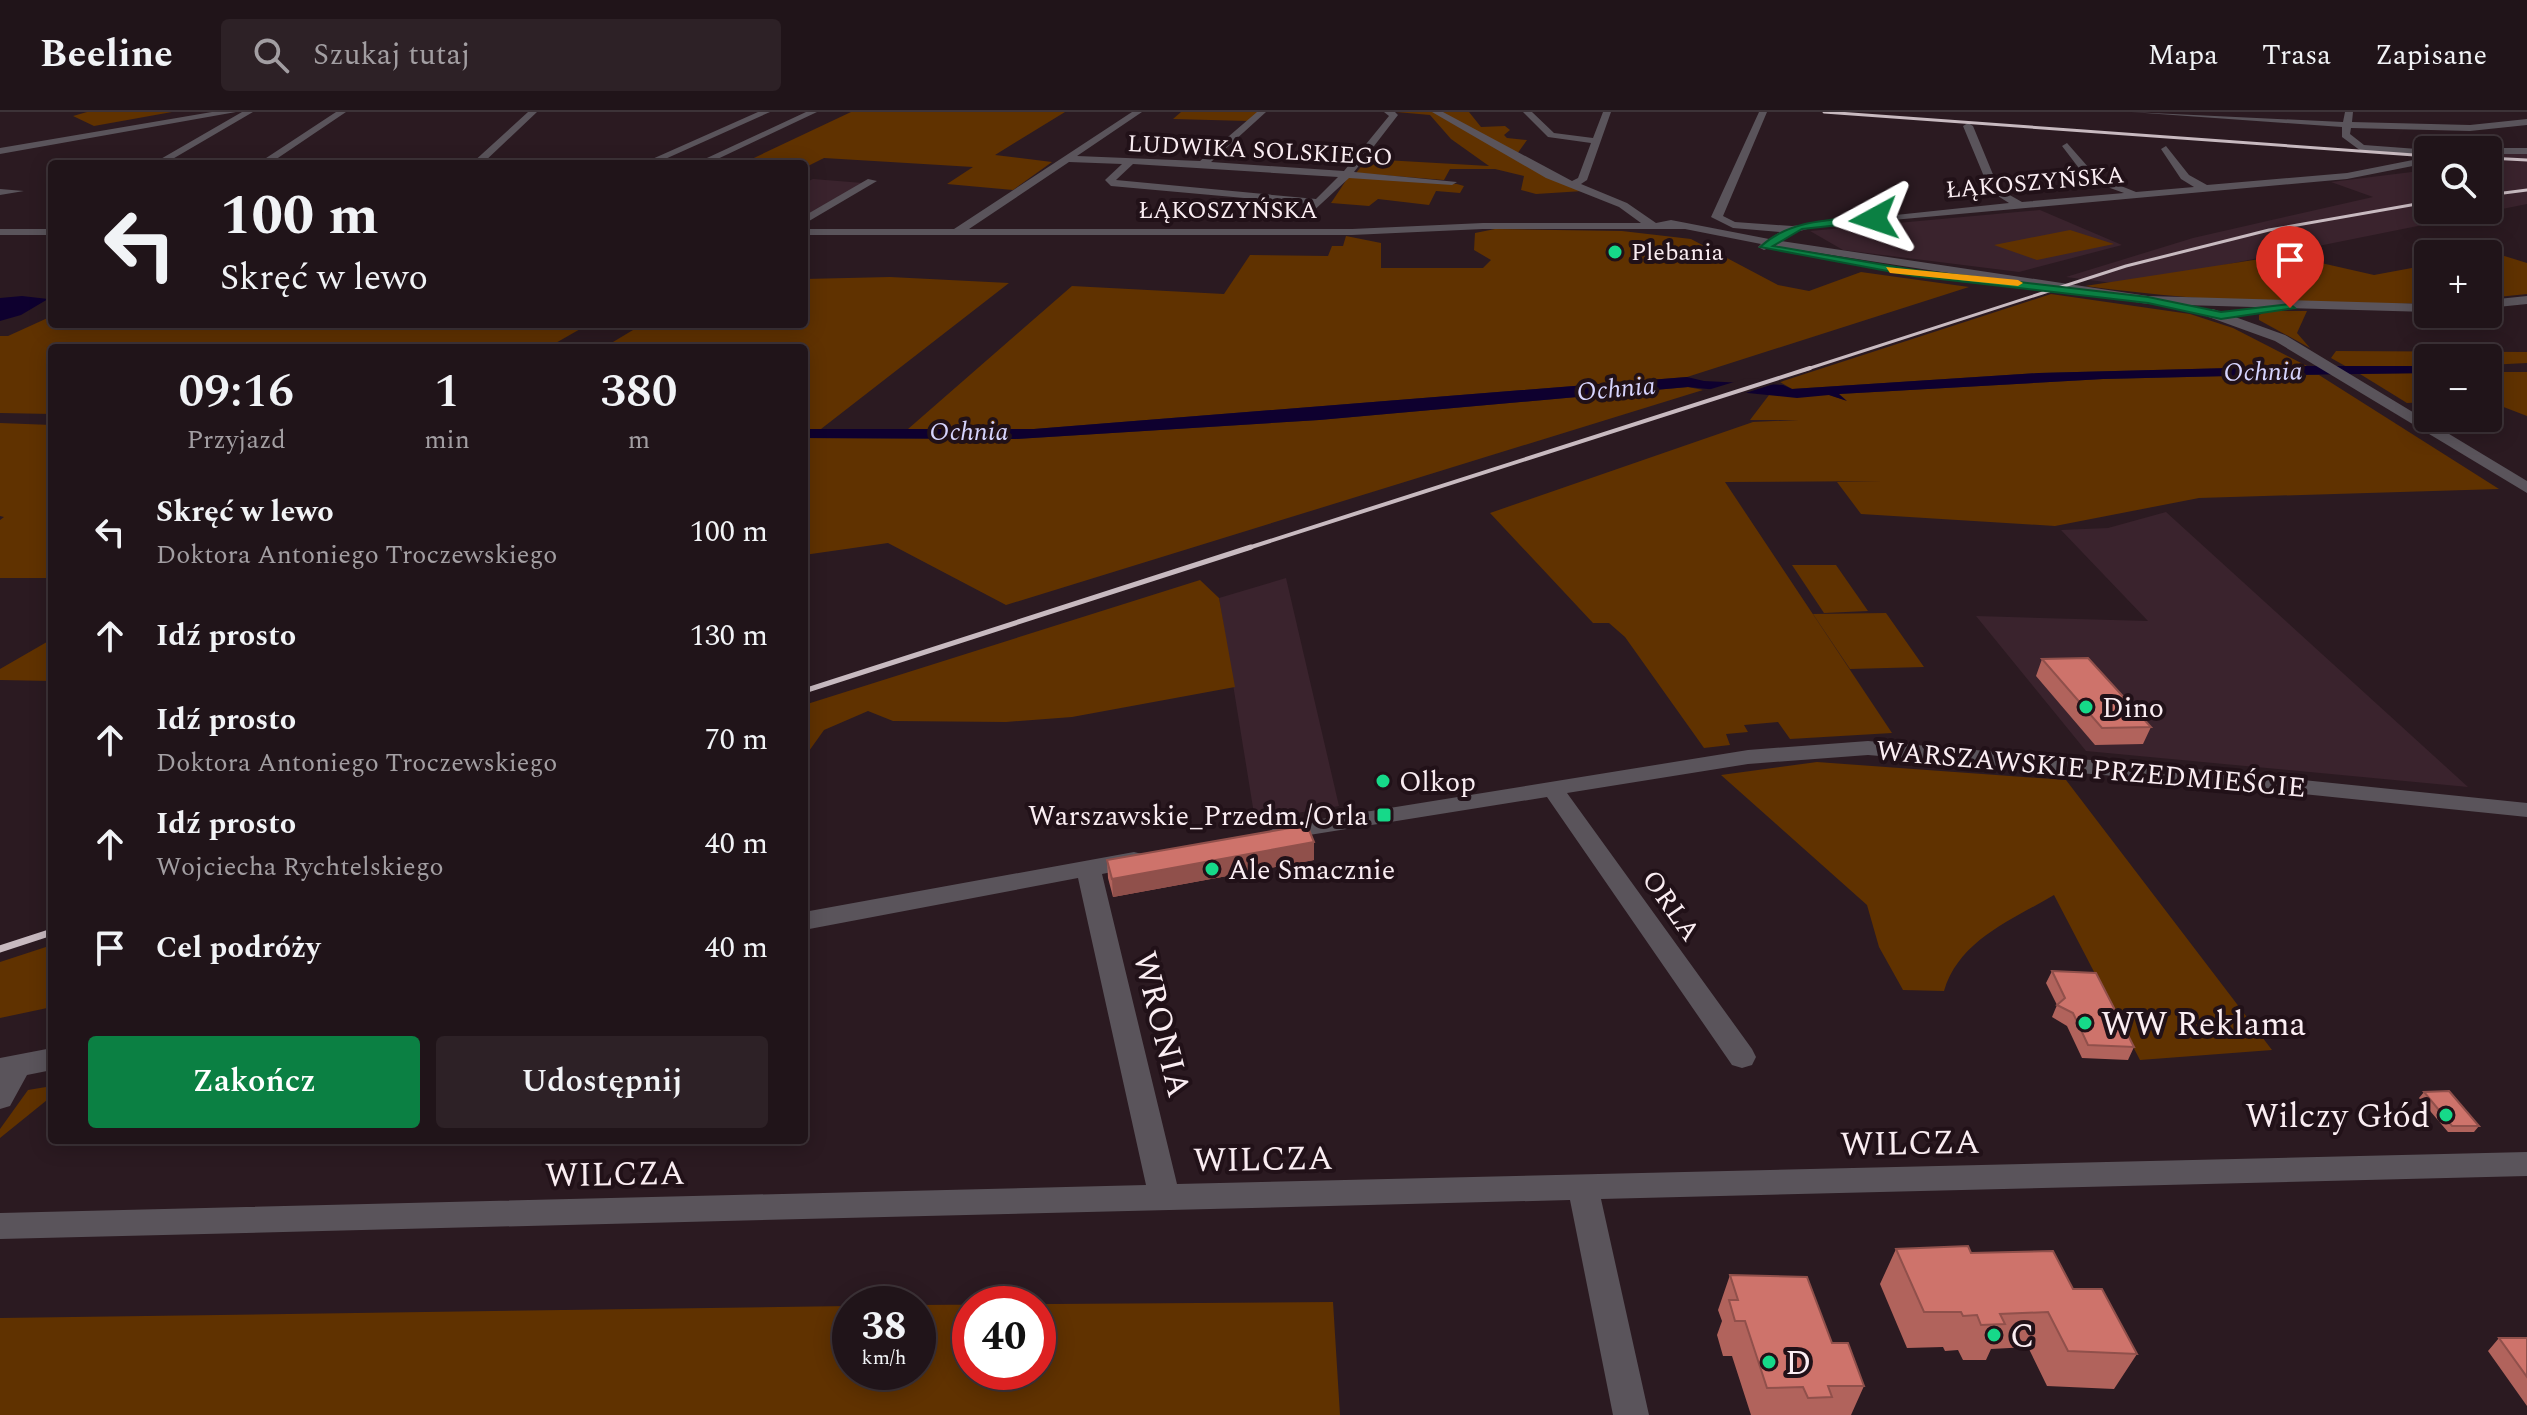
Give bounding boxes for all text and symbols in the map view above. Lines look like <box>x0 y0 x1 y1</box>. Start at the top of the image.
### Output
search box <box>221 19 781 91</box>
text: Beeline <box>40 26 173 84</box>
text: Szukaj tutaj <box>313 32 471 78</box>
icon: search <box>249 33 293 77</box>
text: Mapa <box>2148 34 2218 77</box>
text: Trasa <box>2262 34 2331 77</box>
text: Zapisane <box>2375 34 2487 77</box>
street label: LUDWIKA SOLSKIEGO <box>1126 126 1393 176</box>
map controls <box>2414 136 2502 432</box>
button: search <box>2414 136 2502 224</box>
street label: ŁĄKOSZYŃSKA <box>1944 157 2126 209</box>
text: 100 m <box>220 174 379 259</box>
position arrow <box>1832 177 1916 261</box>
icon: left <box>88 192 192 296</box>
street label: ŁĄKOSZYŃSKA <box>1138 193 1318 229</box>
pin <box>2256 226 2324 308</box>
place label: Plebania <box>1631 235 1724 271</box>
icon: arrive <box>2268 238 2312 282</box>
button: + <box>2414 240 2502 328</box>
marker: Plebania <box>1606 243 1624 261</box>
text: Skręć w lewo <box>220 251 428 306</box>
button: − <box>2414 344 2502 432</box>
water label: Ochnia <box>2223 351 2303 393</box>
text: 09:16 <box>178 355 294 428</box>
text: 1 <box>434 355 460 428</box>
text: 380 <box>600 355 678 428</box>
water label: Ochnia <box>1575 366 1657 412</box>
water label: Ochnia <box>930 412 1008 452</box>
text: Przyjazd <box>187 420 286 460</box>
text: min <box>424 420 470 460</box>
text: m <box>628 420 650 460</box>
text: Skręć w lewo <box>156 489 334 535</box>
text: 100 m <box>690 509 768 555</box>
icon: left <box>88 510 132 554</box>
text: Doktora Antoniego Troczewskiego <box>156 535 557 575</box>
text: Idź prosto <box>156 613 296 659</box>
text: 130 m <box>690 613 768 659</box>
icon: ahead <box>88 614 132 658</box>
place label: Dino <box>2102 687 2164 730</box>
text: Idź prosto <box>156 697 296 743</box>
marker: Dino <box>2077 698 2095 716</box>
text: 70 m <box>705 717 768 763</box>
icon: ahead <box>88 718 132 762</box>
street label: WARSZAWSKIE PRZEDMIEŚCIE <box>1874 729 2308 810</box>
text: Doktora Antoniego Troczewskiego <box>156 743 557 783</box>
place label: Olkop <box>1399 761 1476 804</box>
marker: Olkop <box>1374 772 1392 790</box>
place label: Warszawskie_Przedm./Orla <box>1028 795 1368 838</box>
text: Idź prosto <box>156 801 296 847</box>
marker: Warszawskie_Przedm./Orla <box>1375 806 1393 824</box>
text: 40 m <box>705 821 768 867</box>
icon: ahead <box>88 822 132 866</box>
text: Wojciecha Rychtelskiego <box>156 847 444 887</box>
place label: Ale Smacznie <box>1228 849 1395 892</box>
marker: Ale Smacznie <box>1203 860 1221 878</box>
street label: ORLA <box>1630 861 1711 951</box>
text: Cel podróży <box>156 925 320 971</box>
text: 40 m <box>705 925 768 971</box>
icon: arrive <box>88 926 132 970</box>
street label: WRONIA <box>1118 946 1204 1103</box>
place label: WW Reklama <box>2101 999 2306 1051</box>
marker: WW Reklama <box>2076 1014 2094 1032</box>
button: Zakończ <box>88 1036 420 1128</box>
button: Udostępnij <box>436 1036 768 1128</box>
place label: Wilczy Głód <box>2245 1091 2430 1143</box>
marker: Wilczy Głód <box>2437 1106 2455 1124</box>
street label: WILCZA <box>1840 1117 1980 1171</box>
street label: WILCZA <box>1193 1133 1333 1187</box>
street label: WILCZA <box>545 1148 685 1202</box>
speed limit sign: 40 <box>952 1286 1056 1390</box>
text: 38 <box>862 1297 906 1358</box>
place label: C <box>2010 1311 2035 1363</box>
marker: C <box>1985 1326 2003 1344</box>
place label: D <box>1785 1338 1811 1390</box>
text: km/h <box>862 1343 907 1373</box>
marker: D <box>1760 1353 1778 1371</box>

